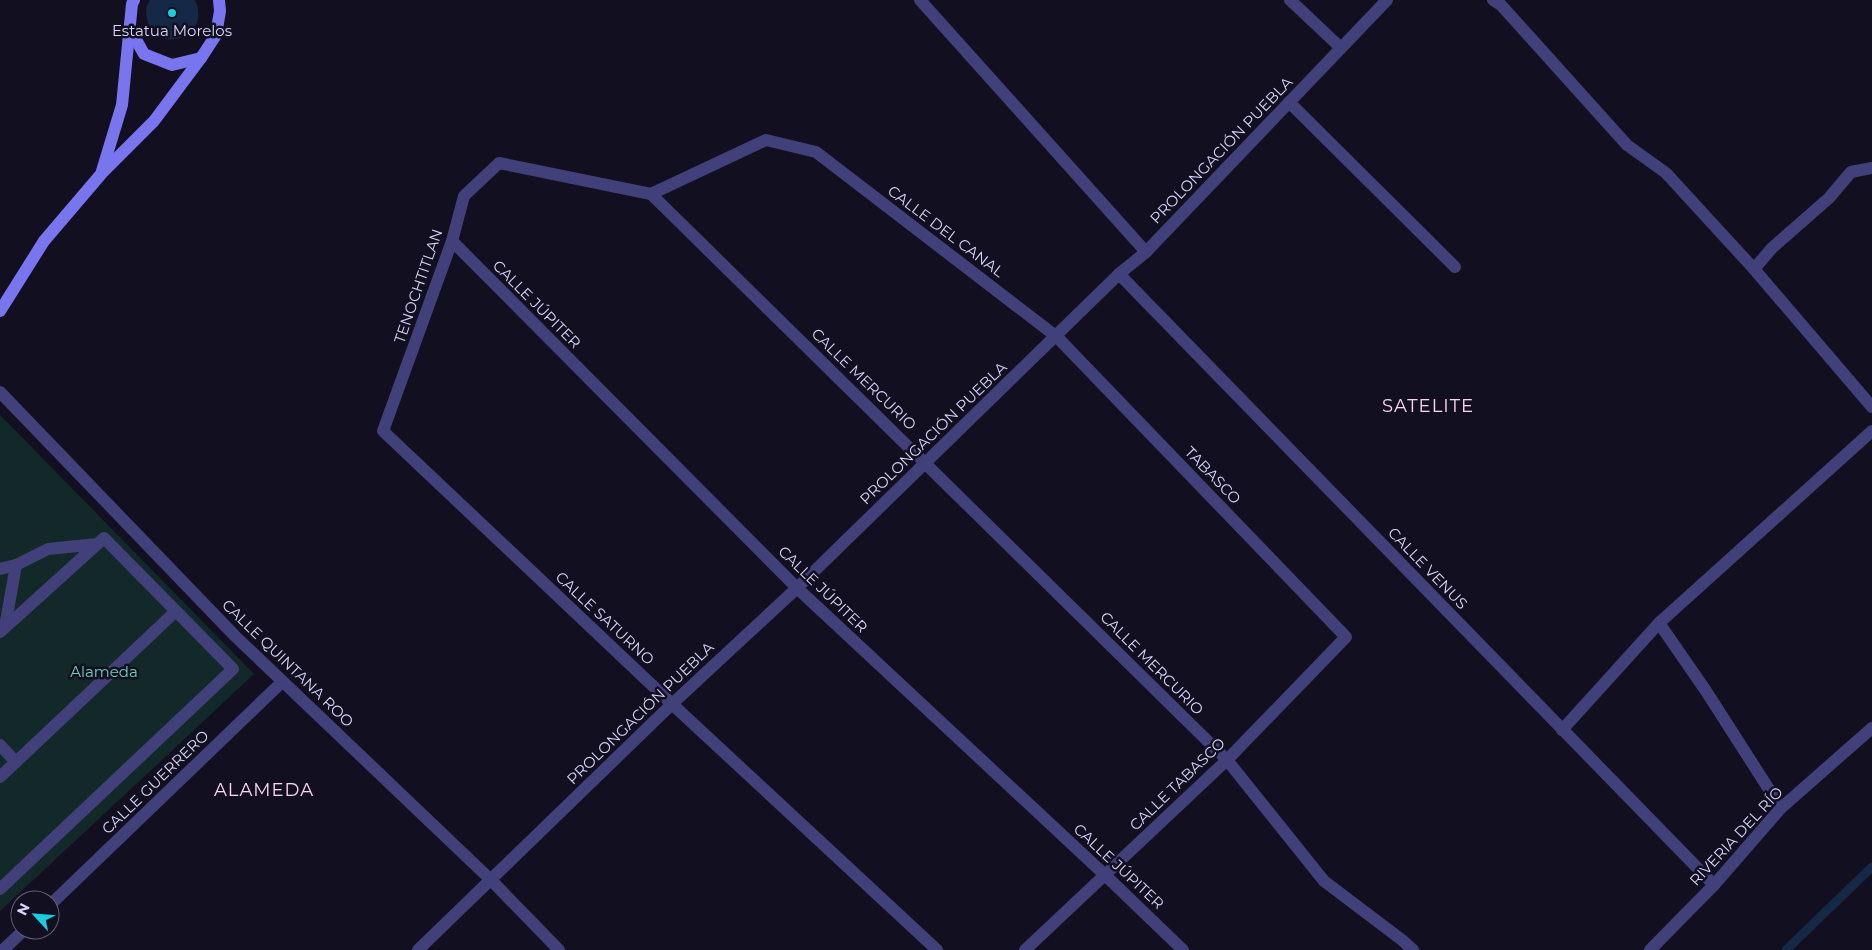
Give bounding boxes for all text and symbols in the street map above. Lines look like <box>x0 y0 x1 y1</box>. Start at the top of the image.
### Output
marker: Estatua Morelos <box>166 7 178 19</box>
place label: Estatua Morelos <box>112 21 232 40</box>
street label: PROLONGACIÓN PUEBLA <box>1146 72 1296 227</box>
street label: CALLE DEL CANAL <box>884 181 1008 281</box>
street label: TENOCHTITLAN <box>390 226 446 346</box>
street label: CALLE JÚPITER <box>489 256 585 352</box>
street label: CALLE MERCURIO <box>808 324 920 434</box>
street label: PROLONGACIÓN PUEBLA <box>856 358 1011 508</box>
district label: SATELITE <box>1382 395 1474 417</box>
street label: TABASCO <box>1181 442 1245 508</box>
street label: CALLE VENUS <box>1384 523 1472 613</box>
street label: CALLE JÚPITER <box>774 542 872 637</box>
street label: CALLE SATURNO <box>552 567 658 669</box>
street label: CALLE QUINTANA ROO <box>218 595 358 731</box>
street label: CALLE MERCURIO <box>1096 607 1208 719</box>
street label: PROLONGACIÓN PUEBLA <box>563 638 718 788</box>
park label: Alameda <box>70 662 138 681</box>
street label: CALLE GUERRERO <box>98 726 212 838</box>
street label: CALLE TABASCO <box>1125 734 1229 834</box>
district label: ALAMEDA <box>214 779 314 801</box>
street label: RIVERIA DEL RÍO <box>1685 782 1787 890</box>
street label: CALLE JÚPITER <box>1070 819 1168 913</box>
north arrow <box>10 890 60 940</box>
text: N <box>13 900 34 918</box>

